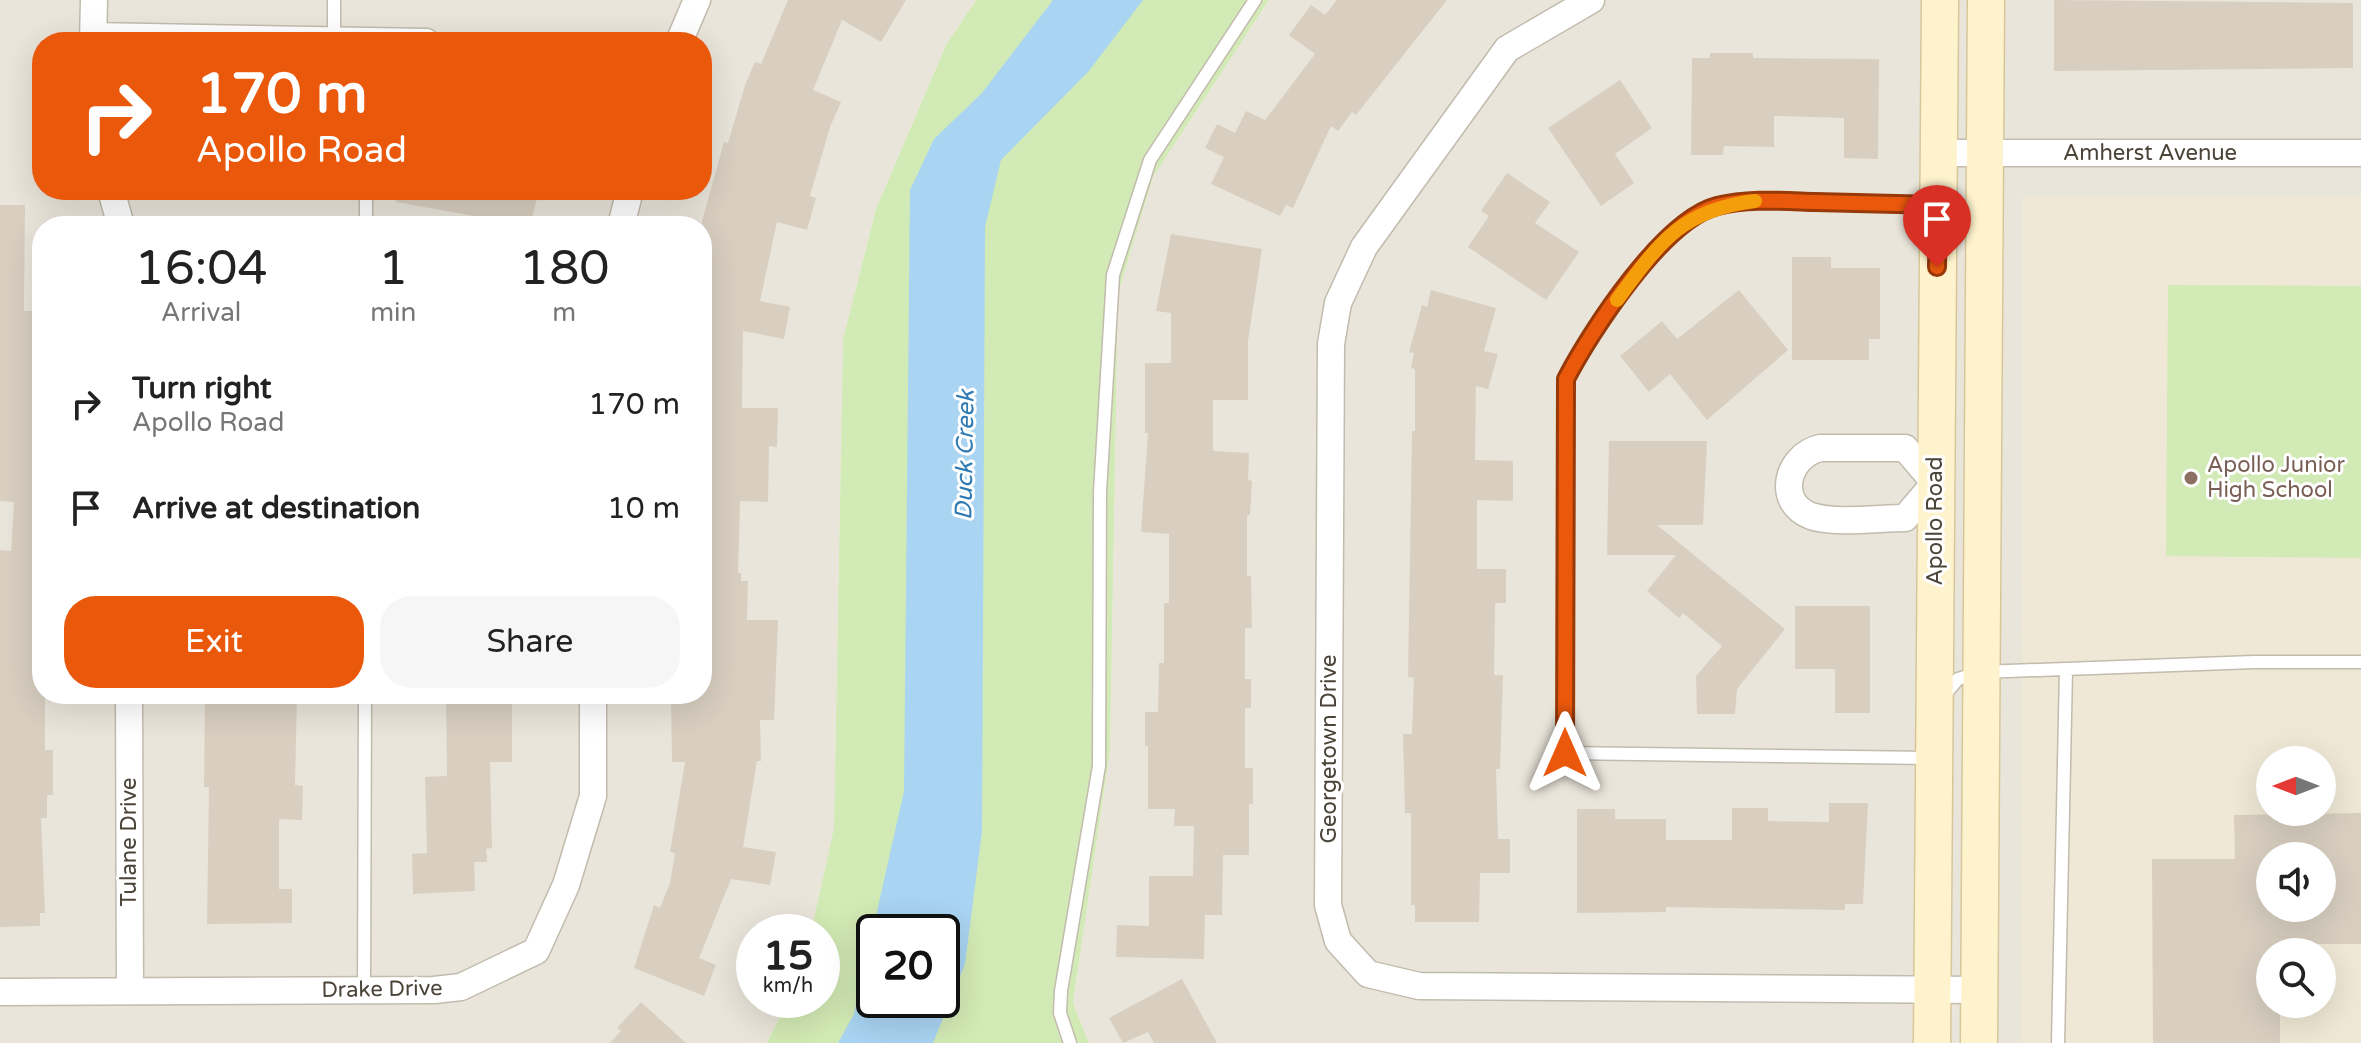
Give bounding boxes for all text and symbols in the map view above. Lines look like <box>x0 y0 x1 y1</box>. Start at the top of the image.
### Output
text: 170 m <box>196 61 367 128</box>
icon: right <box>64 64 168 168</box>
text: Apollo Road <box>196 129 407 172</box>
street label: Amherst Avenue <box>2063 140 2237 166</box>
pin <box>1903 185 1971 267</box>
icon: arrive <box>1915 197 1959 241</box>
text: 16:04 <box>135 240 268 298</box>
text: 1 <box>378 240 408 298</box>
text: 180 <box>519 240 609 298</box>
text: Arrival <box>161 297 241 328</box>
text: min <box>370 297 416 328</box>
text: m <box>552 297 576 328</box>
text: Turn right <box>132 370 272 407</box>
icon: right <box>64 382 108 426</box>
text: 170 m <box>588 386 680 423</box>
water label: Duck Creek <box>949 388 981 520</box>
text: Apollo Road <box>132 407 284 438</box>
place label: Apollo Junior High School <box>2207 452 2345 503</box>
street label: Apollo Road <box>1922 457 1948 585</box>
marker: Apollo Junior High School <box>2182 469 2200 487</box>
icon: arrive <box>64 486 108 530</box>
text: Arrive at destination <box>132 490 420 527</box>
text: 10 m <box>607 490 680 527</box>
button: Exit <box>64 596 364 688</box>
button: Share <box>380 596 680 688</box>
street label: Georgetown Drive <box>1316 654 1342 844</box>
position arrow <box>1523 711 1607 795</box>
north arrow <box>2256 746 2336 826</box>
map controls <box>2256 746 2336 1018</box>
street label: Tulane Drive <box>116 777 142 907</box>
button: sound <box>2256 842 2336 922</box>
speed limit sign: 20 <box>856 914 960 1018</box>
text: 15 <box>763 932 813 980</box>
button: search <box>2256 938 2336 1018</box>
text: km/h <box>763 974 813 998</box>
street label: Drake Drive <box>321 975 443 1003</box>

